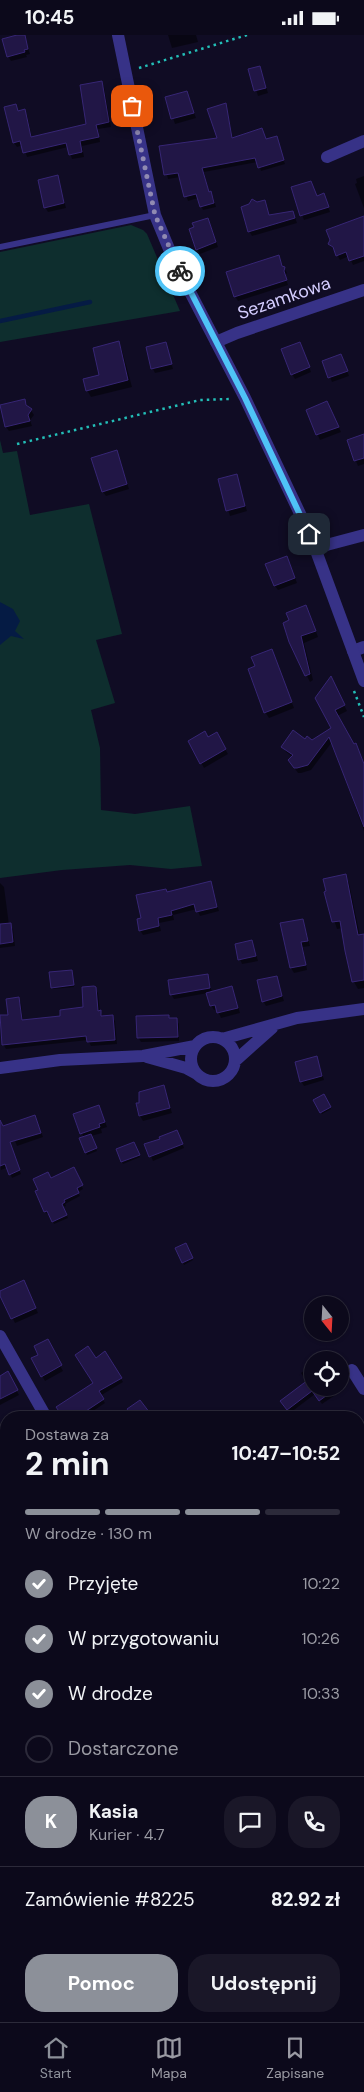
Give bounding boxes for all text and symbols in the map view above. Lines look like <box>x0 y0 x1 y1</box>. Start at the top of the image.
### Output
text: 10:45 <box>25 5 74 30</box>
pin <box>111 85 153 127</box>
icon: bag <box>118 92 146 120</box>
courier <box>155 246 205 296</box>
icon: bike <box>166 257 194 285</box>
street label: Sezamkowa <box>234 271 334 325</box>
pin <box>288 513 330 555</box>
icon: home <box>295 520 323 548</box>
north arrow <box>304 1296 349 1341</box>
map controls <box>304 1296 349 1396</box>
button: locate <box>304 1351 349 1396</box>
text: Dostawa za <box>25 1424 109 1445</box>
text: 10:47–10:52 <box>232 1441 340 1466</box>
text: 2 min <box>25 1443 110 1485</box>
text: W drodze · 130 m <box>25 1523 152 1544</box>
icon: check <box>25 1570 53 1598</box>
text: Przyjęte <box>68 1571 138 1596</box>
text: 10:22 <box>302 1573 340 1594</box>
icon: check <box>25 1625 53 1653</box>
text: W przygotowaniu <box>68 1626 219 1651</box>
text: 10:26 <box>302 1628 340 1649</box>
icon: check <box>25 1680 53 1708</box>
text: W drodze <box>68 1681 153 1706</box>
text: 10:33 <box>302 1683 340 1704</box>
text: Dostarczone <box>68 1736 178 1761</box>
button: chat <box>224 1796 276 1848</box>
button: phone <box>288 1796 340 1848</box>
text: Kasia <box>89 1799 138 1824</box>
text: K <box>45 1809 57 1834</box>
text: Kurier · 4.7 <box>89 1824 165 1845</box>
text: Zamówienie #8225 <box>25 1887 195 1912</box>
text: 82.92 zł <box>271 1887 340 1912</box>
button: Pomoc <box>25 1954 178 2012</box>
button: Udostępnij <box>188 1954 340 2012</box>
tab: Start <box>40 2034 72 2082</box>
tab: Mapa <box>151 2034 187 2082</box>
tab: Zapisane <box>266 2034 324 2082</box>

